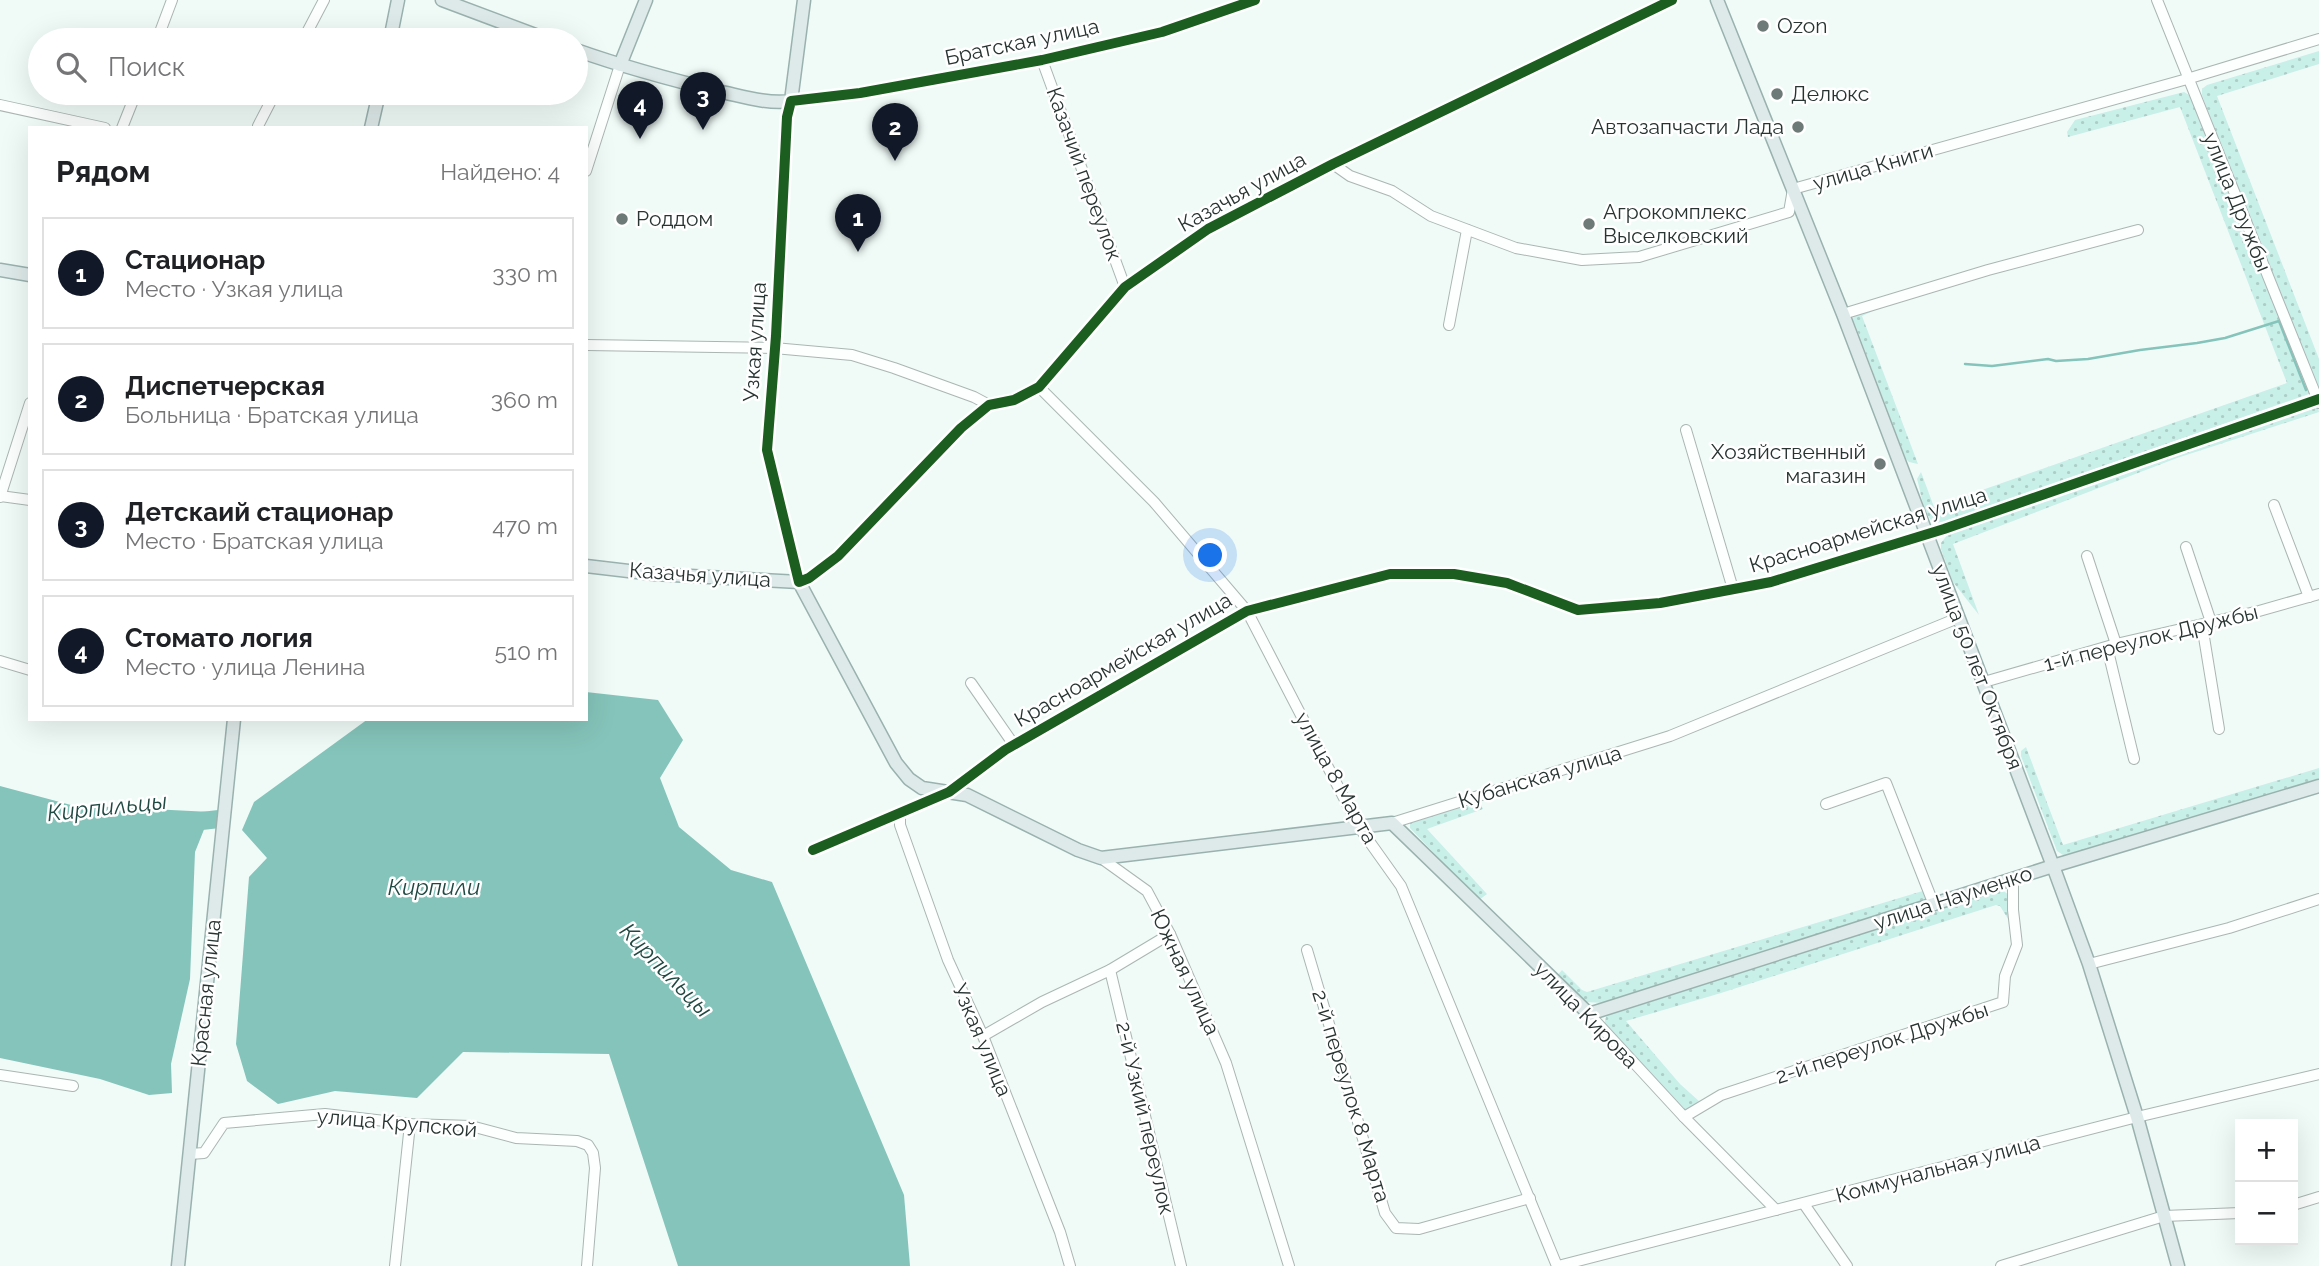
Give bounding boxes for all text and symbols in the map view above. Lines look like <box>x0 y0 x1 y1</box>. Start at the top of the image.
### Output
street label: Братская улица <box>943 13 1101 70</box>
place label: Ozon <box>1777 13 1828 38</box>
marker: Ozon <box>1755 18 1771 34</box>
search box <box>28 28 588 105</box>
icon: search <box>52 48 90 86</box>
text: Поиск <box>108 52 185 82</box>
pin: 3 <box>680 72 726 130</box>
pin: 4 <box>617 81 663 139</box>
place label: Делюкс <box>1791 81 1869 106</box>
street label: Казачий переулок <box>1041 84 1128 264</box>
marker: Делюкс <box>1769 86 1785 102</box>
pin: 2 <box>872 103 918 161</box>
place label: Автозапчасти Лада <box>1591 114 1784 139</box>
marker: Автозапчасти Лада <box>1790 119 1806 135</box>
street label: улица Дружбы <box>2198 129 2277 275</box>
street label: улица Книги <box>1810 137 1936 196</box>
street label: Казачья улица <box>1174 146 1310 237</box>
text: Рядом <box>56 154 150 189</box>
text: Найдено: 4 <box>440 158 560 185</box>
pin: 1 <box>835 194 881 252</box>
place label: Агрокомплекс Выселковский <box>1603 199 1748 248</box>
place label: Роддом <box>636 206 713 231</box>
marker: Роддом <box>614 211 630 227</box>
marker: Агрокомплекс Выселковский <box>1581 216 1597 232</box>
text: Стационар <box>125 245 265 275</box>
text: 1 <box>75 260 87 287</box>
text: 330 m <box>492 260 558 287</box>
text: Место · Узкая улица <box>125 275 343 302</box>
street label: Узкая улица <box>738 281 771 403</box>
text: Диспетчерская <box>125 371 325 401</box>
text: 2 <box>75 386 87 413</box>
text: 360 m <box>491 386 558 413</box>
text: Больница · Братская улица <box>125 401 419 428</box>
place label: Хозяйственный магазин <box>1711 439 1866 488</box>
marker: Хозяйственный магазин <box>1872 456 1888 472</box>
street label: Красноармейская улица <box>1746 481 1990 578</box>
text: Детскаий стационар <box>125 497 394 527</box>
text: 3 <box>75 512 87 539</box>
text: 470 m <box>492 512 558 539</box>
text: Место · Братская улица <box>125 527 384 554</box>
your location <box>1193 538 1227 572</box>
street label: Казачья улица <box>628 557 772 592</box>
street label: улица 50 лет Октября <box>1927 561 2028 773</box>
street label: Красноармейская улица <box>1010 587 1236 732</box>
street label: 1-й переулок Дружбы <box>2041 599 2261 676</box>
text: Стомато логия <box>125 623 313 653</box>
text: 4 <box>74 638 88 665</box>
text: 510 m <box>495 638 558 665</box>
text: Место · улица Ленина <box>125 653 365 680</box>
street label: улица 8 Марта <box>1290 708 1383 848</box>
street label: Кубанская улица <box>1455 740 1624 813</box>
water label: Кирпильцы <box>46 787 168 826</box>
street label: улица Науменко <box>1871 860 2035 935</box>
water label: Кирпили <box>388 873 480 900</box>
street label: Южная улица <box>1145 905 1226 1039</box>
water label: Кирпильцы <box>615 917 718 1022</box>
street label: Красная улица <box>185 918 226 1068</box>
street label: улица Кирова <box>1529 956 1644 1073</box>
street label: Узкая улица <box>948 980 1017 1100</box>
street label: 2-й переулок 8 Марта <box>1307 987 1396 1205</box>
street label: 2-й переулок Дружбы <box>1772 996 1991 1089</box>
street label: 2-й Узкий переулок <box>1111 1019 1180 1217</box>
street label: улица Крупской <box>316 1103 478 1142</box>
map controls <box>2235 1119 2298 1245</box>
button: + <box>2235 1119 2298 1182</box>
street label: Коммунальная улица <box>1833 1129 2043 1208</box>
button: − <box>2235 1182 2298 1245</box>

